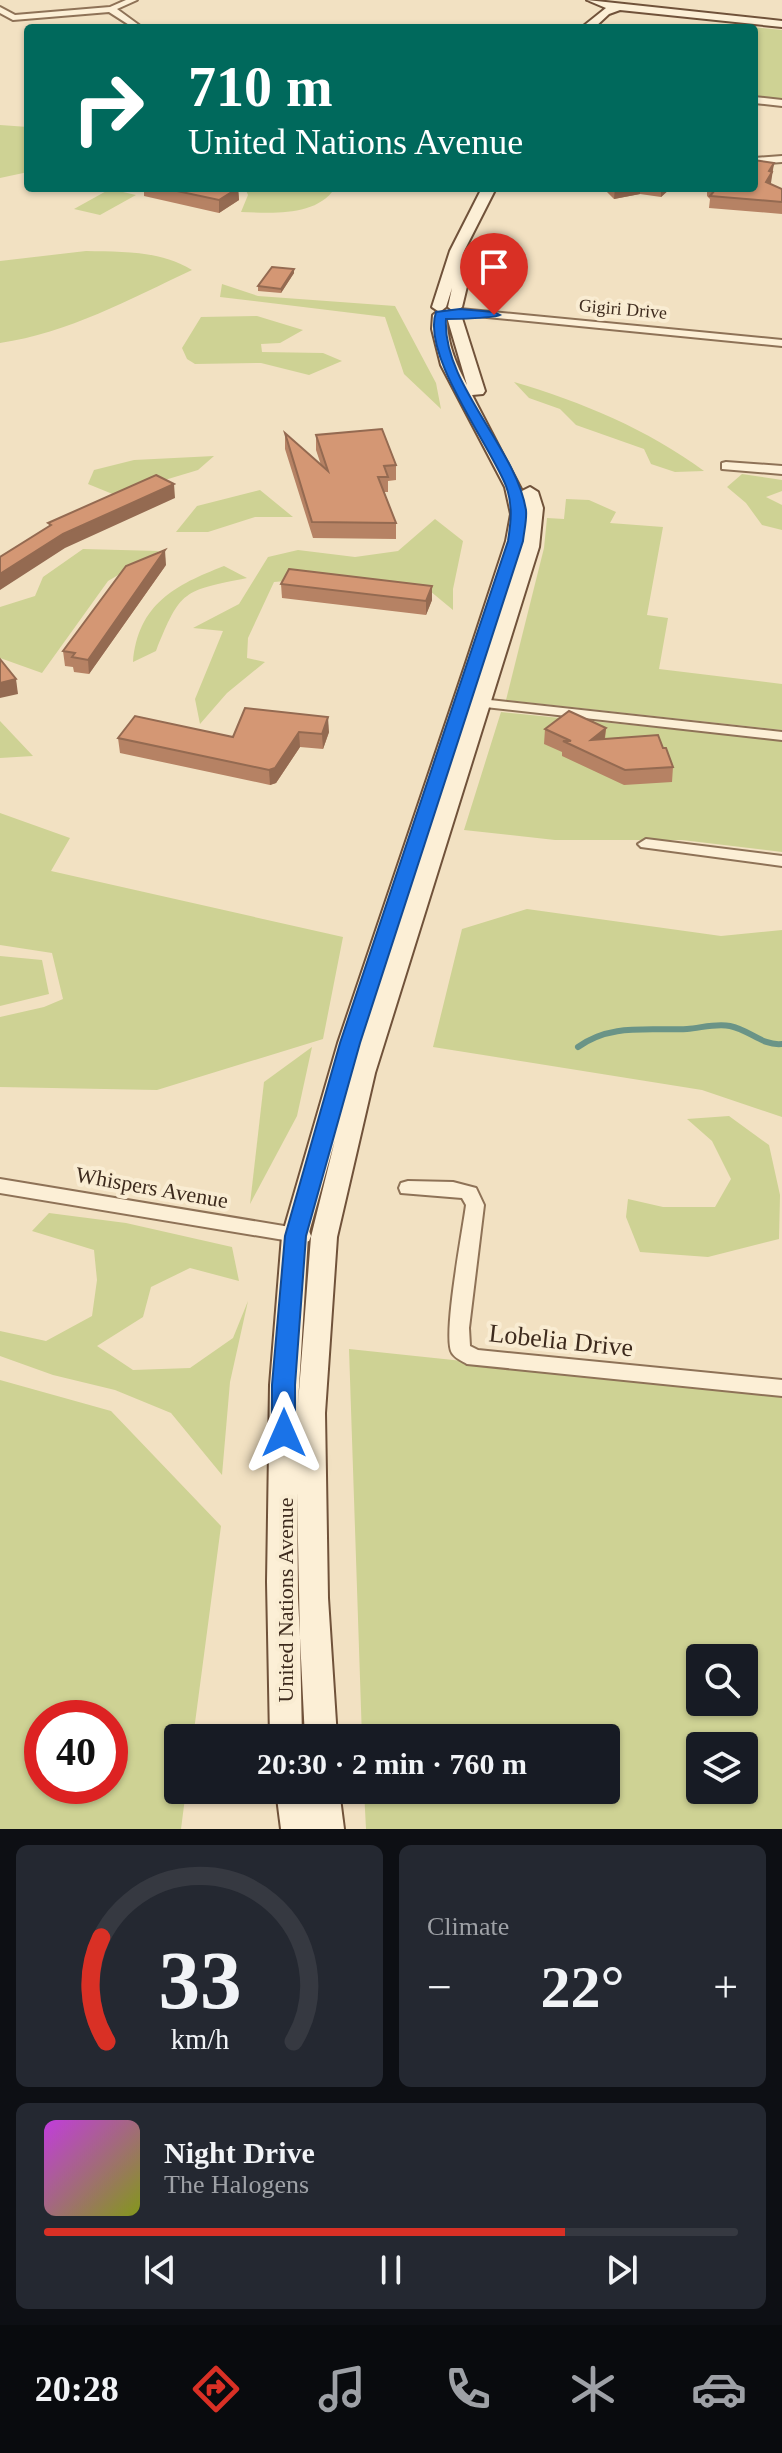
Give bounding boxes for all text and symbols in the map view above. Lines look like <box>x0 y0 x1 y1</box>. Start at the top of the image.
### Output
icon: right <box>56 56 160 160</box>
text: 710 m <box>188 56 333 118</box>
text: United Nations Avenue <box>188 122 523 162</box>
pin <box>460 233 528 315</box>
icon: arrive <box>472 245 516 289</box>
street label: Gigiri Drive <box>578 295 668 323</box>
street label: Whispers Avenue <box>74 1162 230 1213</box>
street label: Lobelia Drive <box>487 1318 635 1363</box>
position arrow <box>242 1391 326 1475</box>
street label: United Nations Avenue <box>273 1498 298 1702</box>
map controls <box>686 1644 758 1804</box>
button: search <box>686 1644 758 1716</box>
speed limit sign: 40 <box>24 1700 128 1804</box>
button: layers <box>686 1732 758 1804</box>
text: 20:30 · 2 min · 760 m <box>257 1747 527 1780</box>
text: Climate <box>427 1912 509 1941</box>
text: 33 <box>158 1934 241 2026</box>
text: 22° <box>541 1954 625 2020</box>
text: − <box>427 1963 452 2012</box>
text: + <box>713 1963 738 2012</box>
text: km/h <box>170 2024 229 2055</box>
text: Night Drive <box>164 2136 315 2169</box>
text: The Halogens <box>164 2170 309 2199</box>
icon: previous <box>138 2248 182 2292</box>
icon: pause <box>369 2248 413 2292</box>
icon: next <box>600 2248 644 2292</box>
icon: directions <box>188 2361 244 2417</box>
icon: music <box>314 2361 370 2417</box>
icon: phone <box>440 2361 496 2417</box>
icon: climate <box>565 2361 621 2417</box>
icon: car <box>691 2361 747 2417</box>
text: 20:28 <box>35 2369 119 2409</box>

